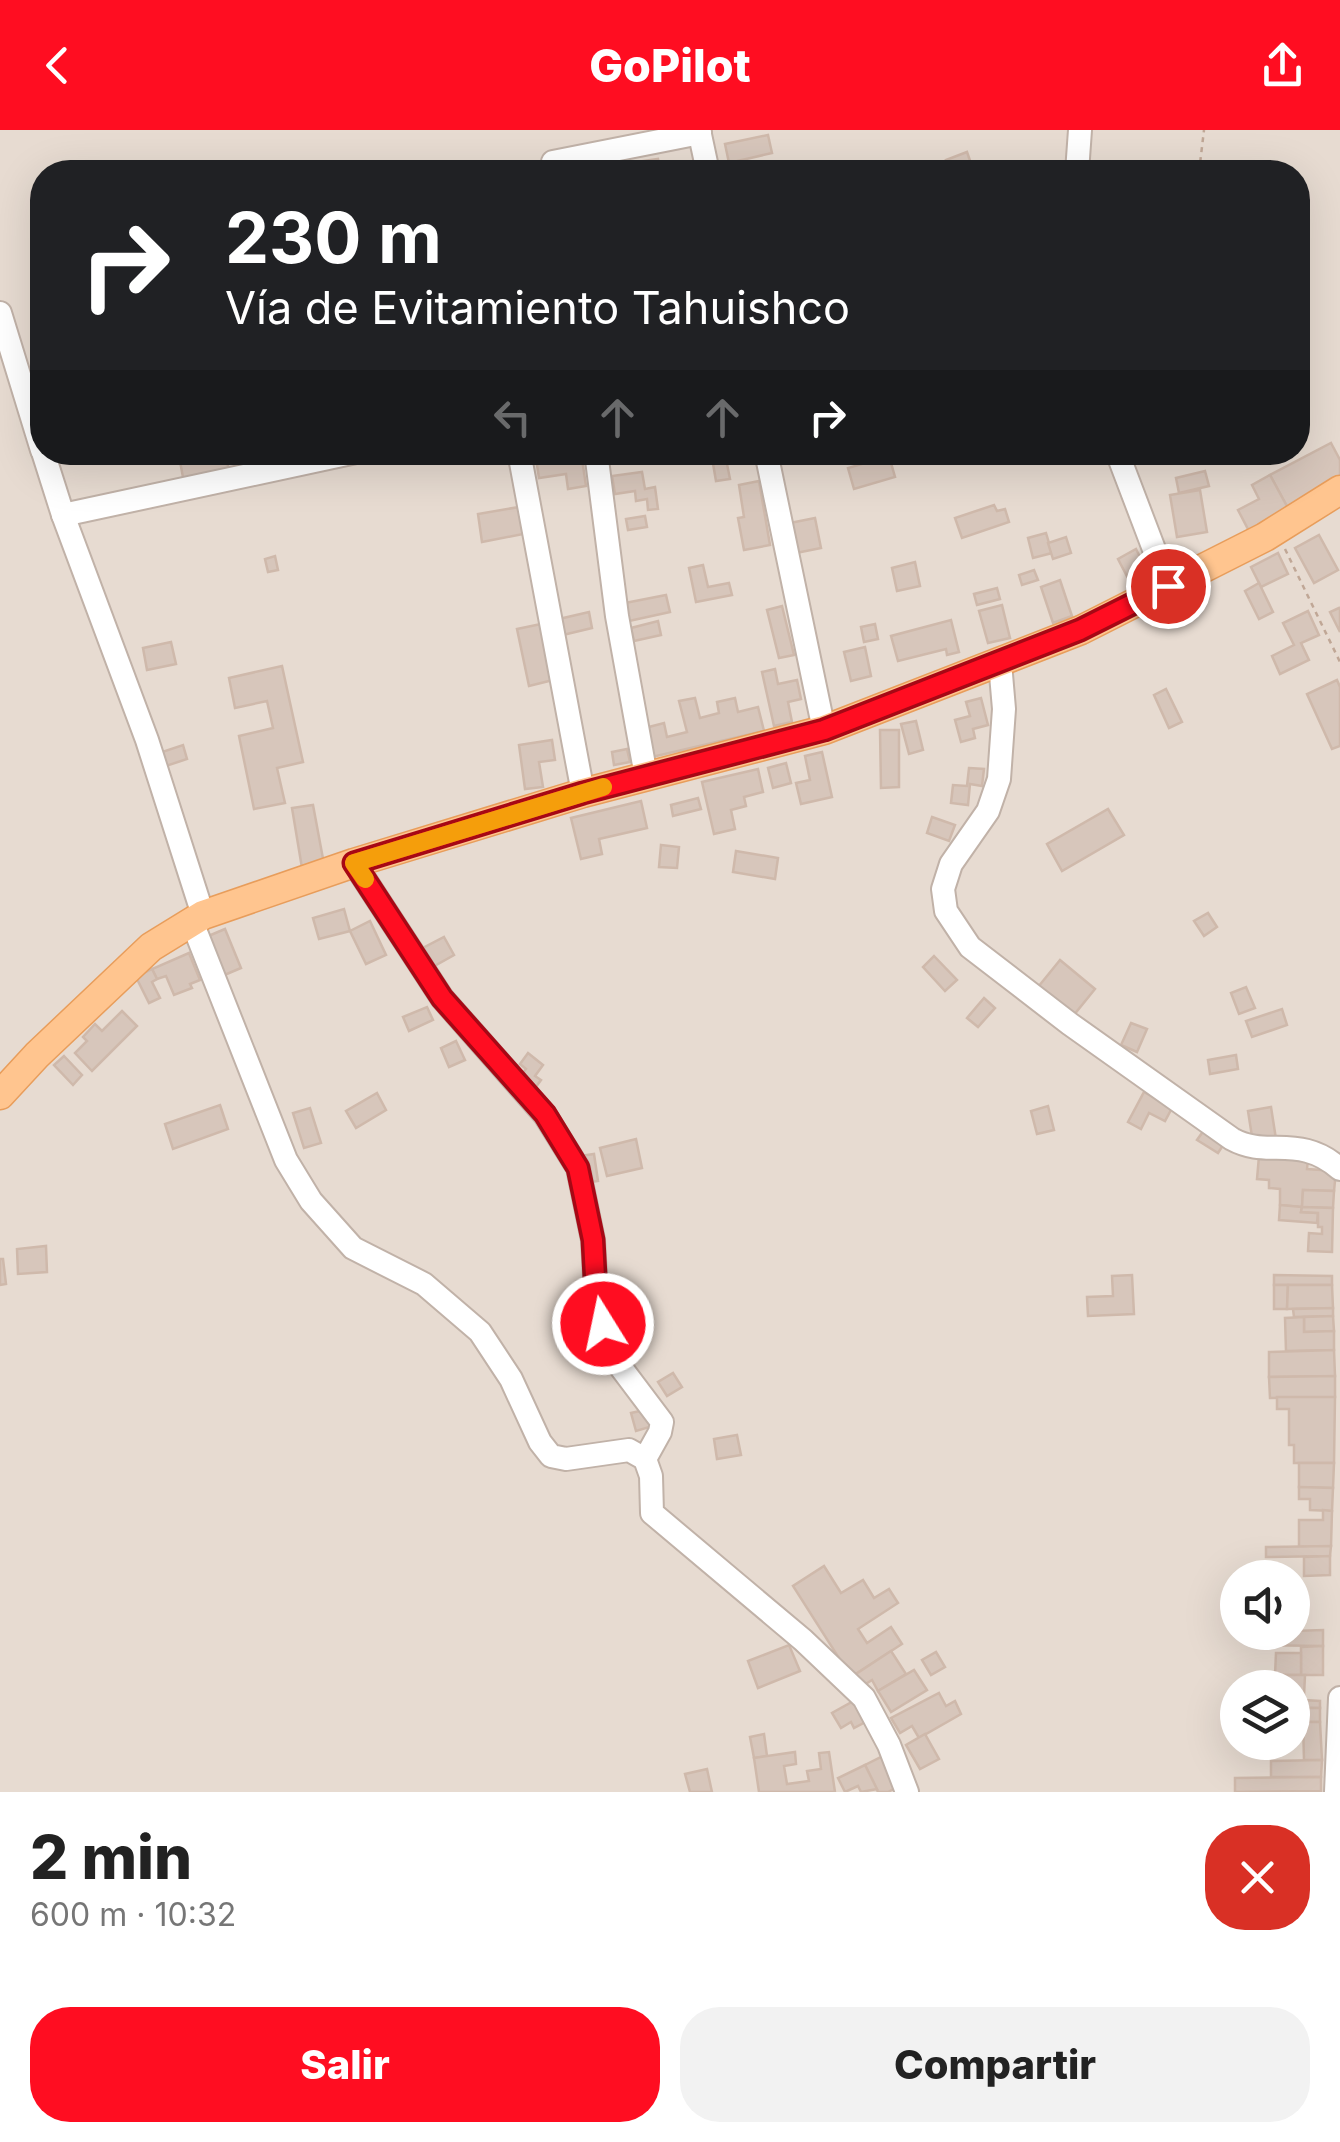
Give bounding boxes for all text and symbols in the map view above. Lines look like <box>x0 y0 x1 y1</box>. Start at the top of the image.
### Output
icon: back <box>30 38 85 93</box>
text: GoPilot <box>589 38 751 93</box>
icon: share <box>1255 38 1310 93</box>
text: 230 m <box>225 195 442 280</box>
icon: right <box>60 200 190 330</box>
text: Vía de Evitamiento Tahuishco <box>225 280 850 335</box>
icon: left <box>485 390 540 445</box>
icon: ahead <box>590 390 645 445</box>
icon: ahead <box>695 390 750 445</box>
icon: right <box>800 390 855 445</box>
pin <box>1126 544 1211 629</box>
icon: arrive <box>1141 559 1196 614</box>
position arrow <box>551 1272 655 1376</box>
map controls <box>1220 1560 1310 1760</box>
button: sound <box>1220 1560 1310 1650</box>
button: layers <box>1220 1670 1310 1760</box>
text: 2 min <box>30 1821 192 1893</box>
button: close <box>1205 1825 1310 1930</box>
text: 600 m · 10:32 <box>30 1895 236 1934</box>
button: Salir <box>30 2007 660 2122</box>
button: Compartir <box>680 2007 1310 2122</box>

